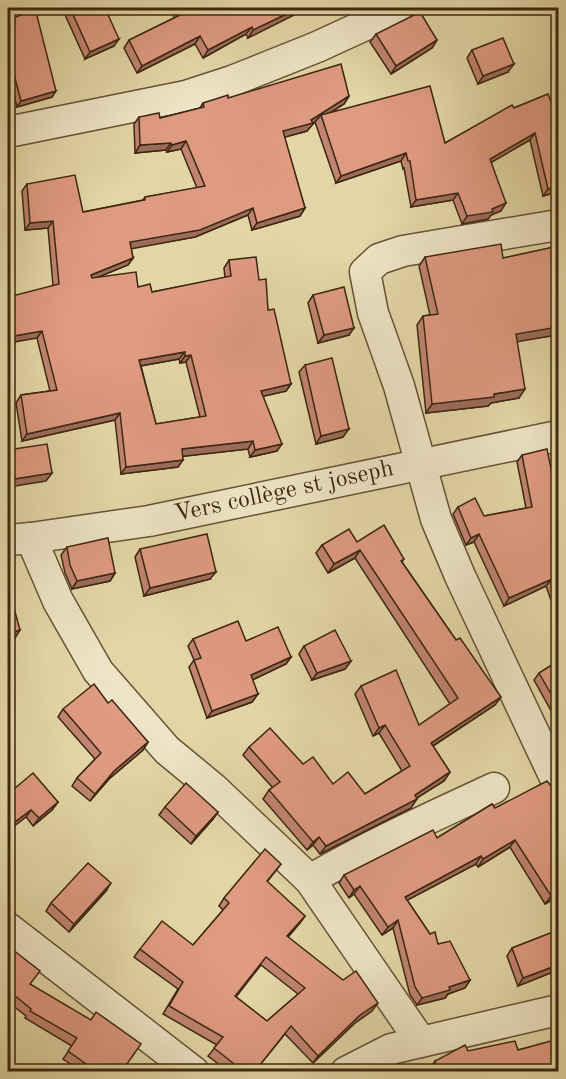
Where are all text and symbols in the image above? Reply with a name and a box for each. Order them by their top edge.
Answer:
street label: Vers collège st joseph [172,457,396,527]

